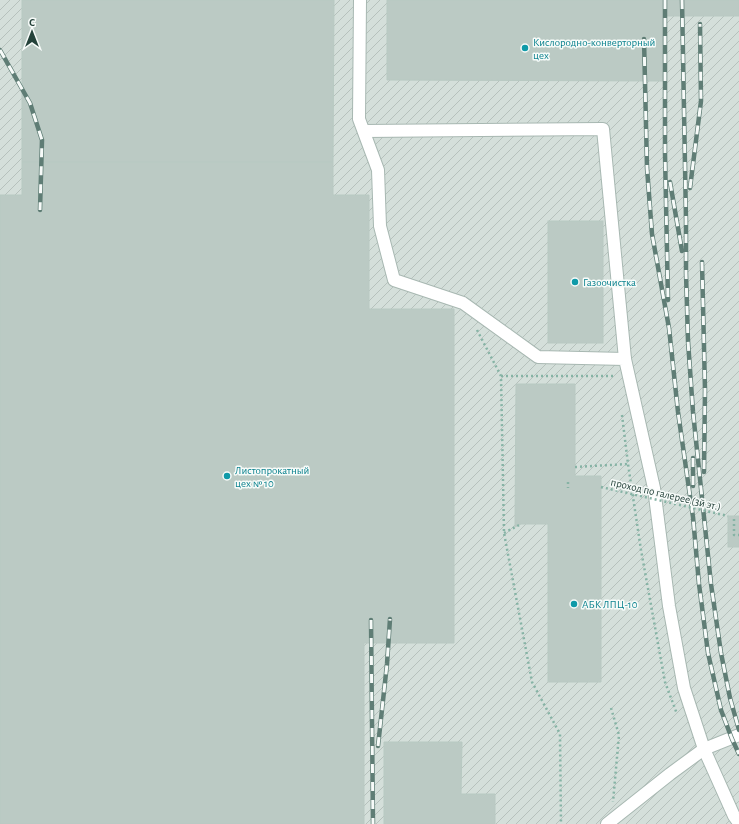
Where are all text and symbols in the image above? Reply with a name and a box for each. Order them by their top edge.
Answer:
north arrow [12,12,52,52]
text: С [29,17,35,28]
place label: Кислородно-конверторный цех [533,37,655,61]
marker: Кислородно-конверторный цех [520,43,530,53]
marker: Газоочистка [570,277,580,287]
place label: Газоочистка [583,277,636,288]
place label: Листопрокатный цех № 10 [235,465,309,489]
marker: Листопрокатный цех № 10 [222,471,232,481]
street label: проход по галерее (3й эт.) [610,476,722,513]
marker: АБК ЛПЦ-10 [569,599,579,609]
place label: АБК ЛПЦ-10 [582,599,638,610]

